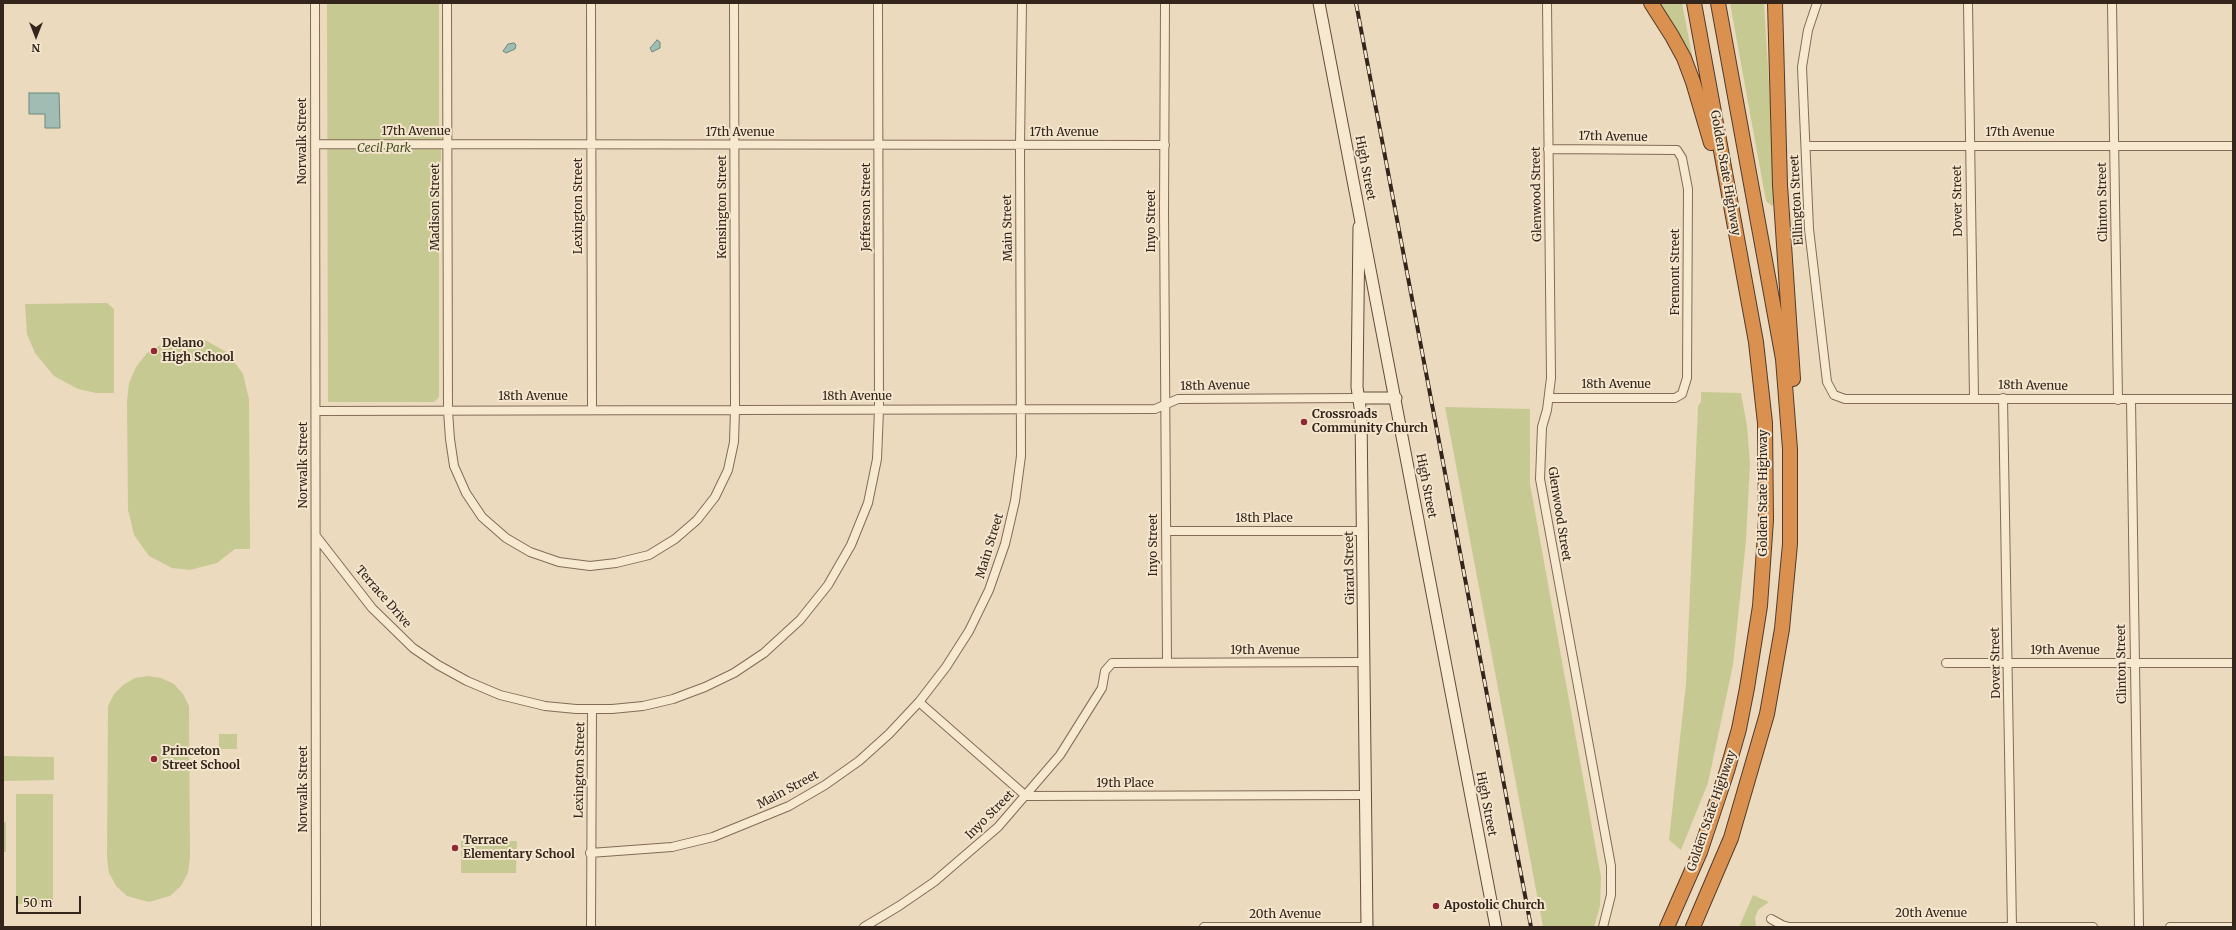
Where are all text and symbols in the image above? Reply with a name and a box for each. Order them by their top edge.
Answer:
north arrow [16,16,56,56]
text: N [32,41,40,55]
street label: Norwalk Street [296,98,310,184]
street label: Golden State Highway [1707,109,1743,237]
street label: 17th Avenue [382,125,450,139]
street label: 17th Avenue [706,126,774,140]
street label: 17th Avenue [1030,126,1098,140]
street label: 17th Avenue [1986,126,2054,140]
street label: 17th Avenue [1578,129,1648,145]
street label: High Street [1352,134,1378,202]
park label: Cecil Park [357,142,411,156]
street label: Glenwood Street [1529,146,1545,242]
street label: Ellington Street [1787,154,1807,246]
street label: Kensington Street [716,155,730,259]
street label: Lexington Street [572,158,586,254]
street label: Jefferson Street [860,162,874,252]
street label: Clinton Street [2095,162,2111,242]
street label: Madison Street [429,163,443,251]
street label: Dover Street [1950,165,1966,237]
street label: Inyo Street [1145,190,1159,252]
street label: Main Street [1000,194,1016,262]
street label: Fremont Street [1669,229,1683,315]
place label: Delano High School [162,337,234,365]
marker: Delano High School [149,346,159,356]
street label: 18th Avenue [1180,378,1250,394]
street label: 18th Avenue [1581,378,1651,392]
street label: 18th Avenue [1998,378,2068,394]
street label: 18th Avenue [498,390,568,404]
street label: 18th Avenue [822,390,892,404]
place label: Crossroads Community Church [1312,408,1428,436]
marker: Crossroads Community Church [1299,417,1309,427]
street label: Norwalk Street [297,422,311,508]
street label: Golden State Highway [1757,429,1771,557]
street label: High Street [1413,452,1439,520]
street label: Glenwood Street [1544,466,1574,562]
street label: Main Street [973,512,1007,580]
street label: 18th Place [1235,512,1293,526]
street label: Inyo Street [1147,514,1161,576]
street label: Girard Street [1342,531,1358,605]
street label: Terrace Drive [352,563,414,631]
street label: Clinton Street [2114,624,2130,704]
street label: Dover Street [1988,627,2004,699]
street label: 19th Avenue [1230,644,1300,658]
street label: 19th Avenue [2030,644,2100,658]
street label: Lexington Street [572,722,588,818]
place label: Princeton Street School [162,745,240,773]
street label: Norwalk Street [297,746,311,832]
street label: Golden State Highway [1685,749,1739,873]
marker: Princeton Street School [149,754,159,764]
street label: Main Street [755,768,821,812]
street label: High Street [1473,770,1499,838]
street label: 19th Place [1096,777,1154,791]
street label: Inyo Street [963,788,1017,842]
place label: Terrace Elementary School [463,834,575,862]
marker: Terrace Elementary School [450,843,460,853]
scale bar [18,888,83,914]
text: 50 m [23,895,52,910]
place label: Apostolic Church [1444,899,1545,913]
marker: Apostolic Church [1431,901,1441,911]
street label: 20th Avenue [1895,907,1967,921]
street label: 20th Avenue [1249,908,1321,922]

